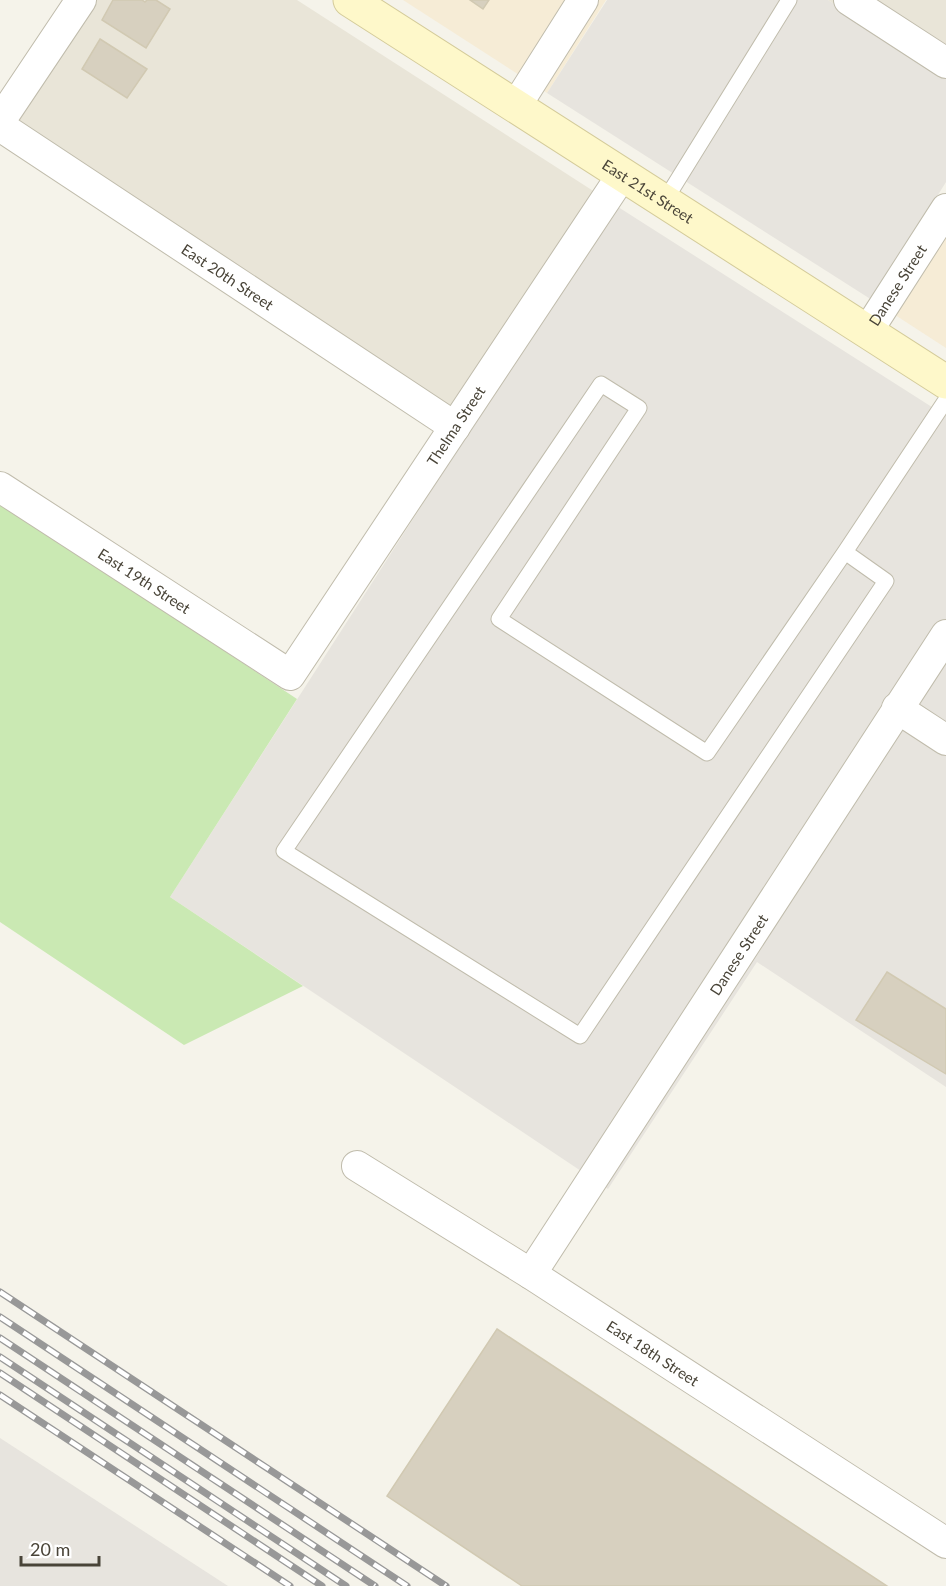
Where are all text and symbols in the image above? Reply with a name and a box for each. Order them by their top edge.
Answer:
street label: East 21st Street [599,155,697,227]
street label: East 20th Street [178,240,278,314]
street label: Danese Street [865,240,930,329]
street label: Thelma Street [423,382,489,469]
street label: East 19th Street [95,544,194,617]
street label: Danese Street [706,910,772,998]
street label: East 18th Street [603,1317,703,1390]
scale bar [21,1529,99,1567]
text: 20 m [30,1538,70,1560]

